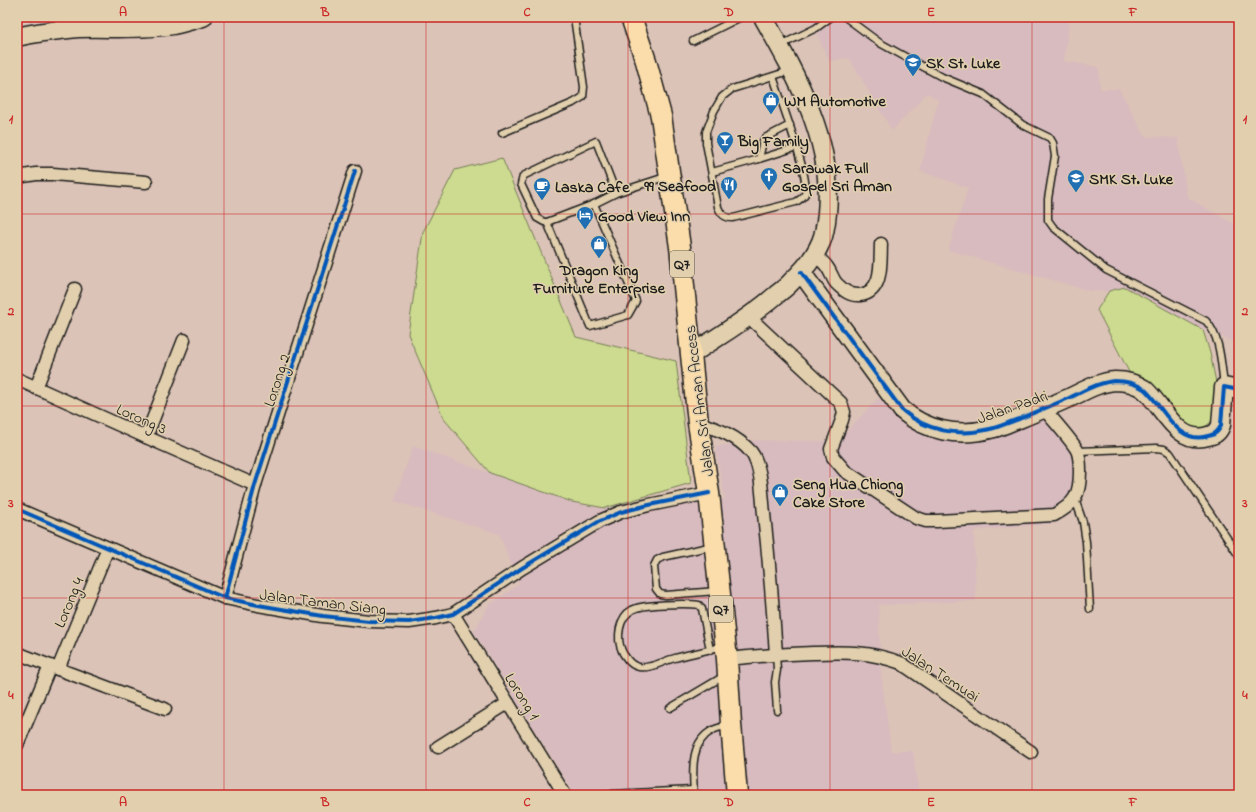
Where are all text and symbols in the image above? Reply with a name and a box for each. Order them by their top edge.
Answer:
text: A [119,3,127,22]
text: B [320,3,330,22]
text: C [523,3,531,22]
text: D [723,3,734,22]
text: E [927,3,935,22]
text: F [1128,3,1138,22]
school or university icon: SK St. Luke [903,52,923,77]
place label: SK St. Luke [926,52,1001,76]
shop icon: WM Automotive [761,90,781,115]
place label: WM Automotive [784,90,886,114]
text: 1 [9,110,14,129]
text: 1 [1243,110,1248,129]
bar icon: Big Family [715,130,735,155]
place label: Big Family [737,130,809,155]
place label: Sarawak Full Gospel Sri Aman [782,157,892,199]
church icon: Sarawak Full Gospel Sri Aman [759,166,779,191]
school or university icon: SMK St. Luke [1066,168,1086,193]
place label: SMK St. Luke [1089,168,1174,192]
place label: 99 Seafood [643,175,716,199]
restaurant icon: 99 Seafood [719,175,739,200]
cafe icon: Laska Cafe [532,176,552,201]
place label: Laska Cafe [555,176,630,200]
hotel icon: Good View Inn [575,205,595,230]
place label: Good View Inn [598,205,690,229]
shop icon: Dragon King Furniture Enterprise [589,234,609,259]
road number: Q7 [670,251,694,277]
place label: Dragon King Furniture Enterprise [532,259,666,301]
text: 2 [7,302,15,321]
text: 2 [1241,302,1249,321]
street label: Jalan Sri Aman Access [679,324,721,478]
street label: Lorong 2 [258,351,298,410]
street label: Jalan Padri [974,385,1051,431]
street label: Lorong 3 [112,398,170,442]
place label: Seng Hua Chiong Cake Store [793,473,903,515]
shop icon: Seng Hua Chiong Cake Store [770,482,790,507]
text: 3 [7,494,14,513]
text: 3 [1241,494,1248,513]
street label: Lorong 4 [48,573,91,632]
street label: Jalan Taman Siang [258,583,387,623]
road number: Q7 [709,596,733,622]
street label: Jalan Temuai [896,640,984,709]
street label: Lorong 1 [497,669,545,725]
text: 4 [7,686,14,705]
text: 4 [1241,686,1248,705]
text: A [119,793,127,812]
text: B [320,793,330,812]
text: C [523,793,531,812]
text: D [723,793,734,812]
text: E [927,793,935,812]
text: F [1128,793,1138,812]

